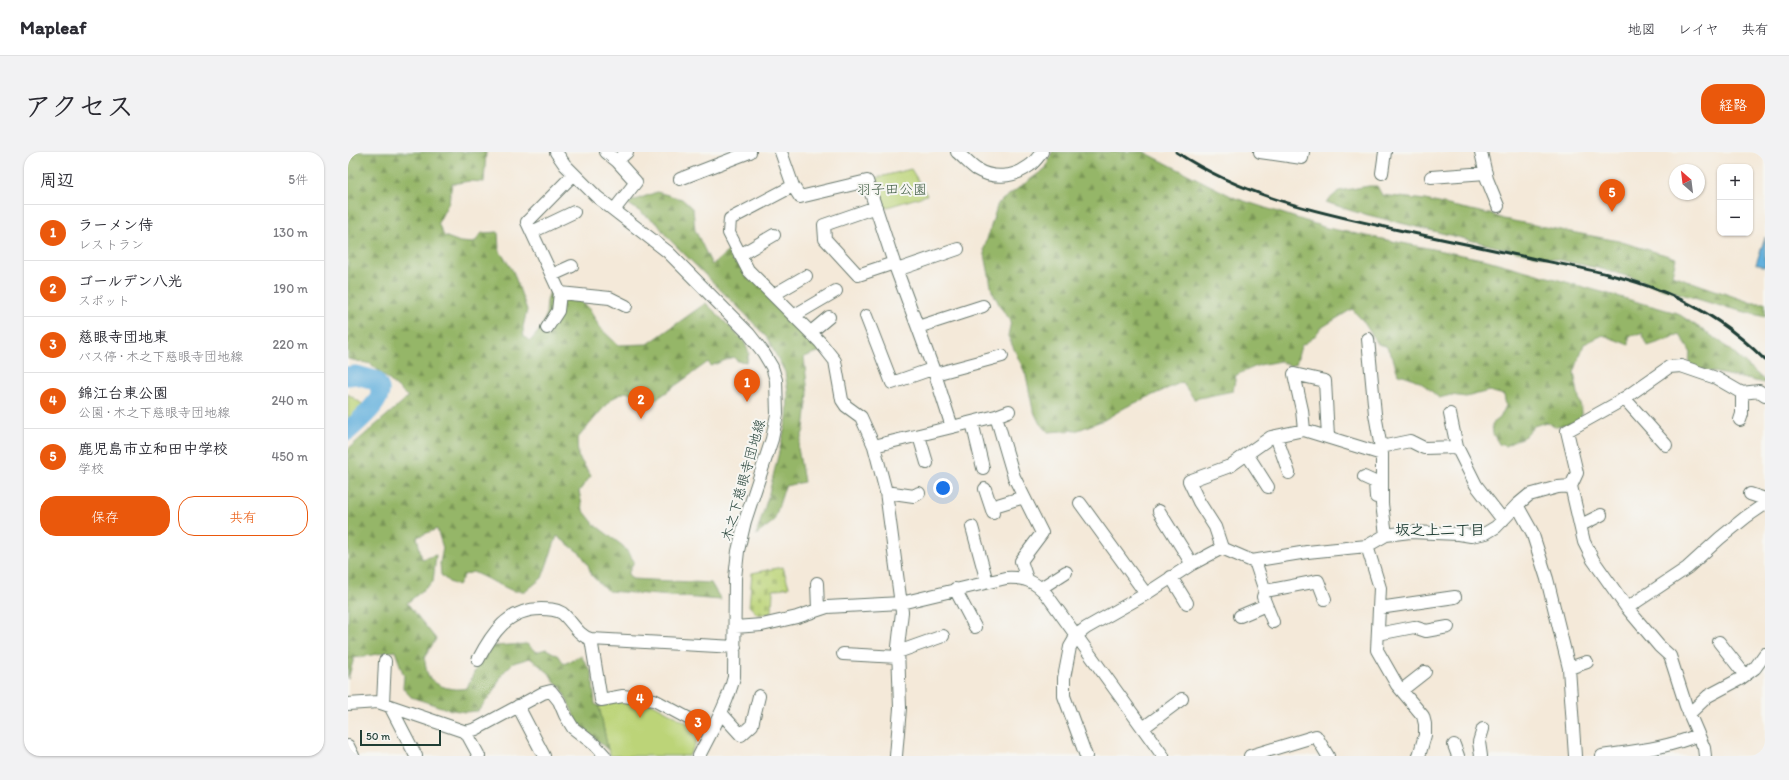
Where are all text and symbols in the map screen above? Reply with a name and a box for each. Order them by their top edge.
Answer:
text: Mapleaf [20,16,86,39]
text: 地図 [1628,21,1656,38]
text: レイヤ [1678,21,1719,38]
text: 共有 [1741,21,1769,38]
button: 経路 [1701,84,1765,124]
text: アクセス [24,89,134,123]
north arrow [1669,164,1705,200]
map controls [1717,164,1753,236]
button: + [1717,164,1753,200]
text: 周辺 [40,170,74,190]
text: 5件 [288,172,308,187]
pin: 5 [1599,179,1625,212]
park label: 羽子田公園 [857,181,927,198]
button: − [1717,200,1753,236]
text: ラーメン侍 [78,216,153,234]
text: 1 [50,225,56,240]
text: 130 m [273,225,308,240]
text: レストラン [78,237,144,252]
text: ゴールデン八光 [78,272,182,290]
text: 2 [50,281,56,296]
text: 190 m [273,281,308,296]
text: スポット [78,293,130,308]
text: 慈眼寺団地東 [78,328,168,346]
text: 3 [49,337,57,352]
text: 220 m [272,337,308,352]
text: バス停 · 木之下慈眼寺団地線 [78,349,243,364]
pin: 1 [734,369,760,402]
text: 錦江台東公園 [78,384,168,402]
pin: 2 [628,386,654,419]
text: 4 [49,393,57,408]
text: 240 m [271,393,308,408]
text: 公園 · 木之下慈眼寺団地線 [78,405,230,420]
street label: 木之下慈眼寺団地線 [718,417,769,543]
text: 鹿児島市立和田中学校 [78,440,228,458]
text: 5 [50,449,56,464]
text: 450 m [271,449,308,464]
text: 学校 [78,461,104,476]
your location [933,478,953,498]
button: 保存 [40,496,170,536]
button: 共有 [178,496,308,536]
district label: 坂之上二丁目 [1395,521,1485,539]
pin: 4 [627,685,653,718]
pin: 3 [685,709,711,742]
scale bar [360,728,441,747]
text: 50 m [366,730,390,743]

